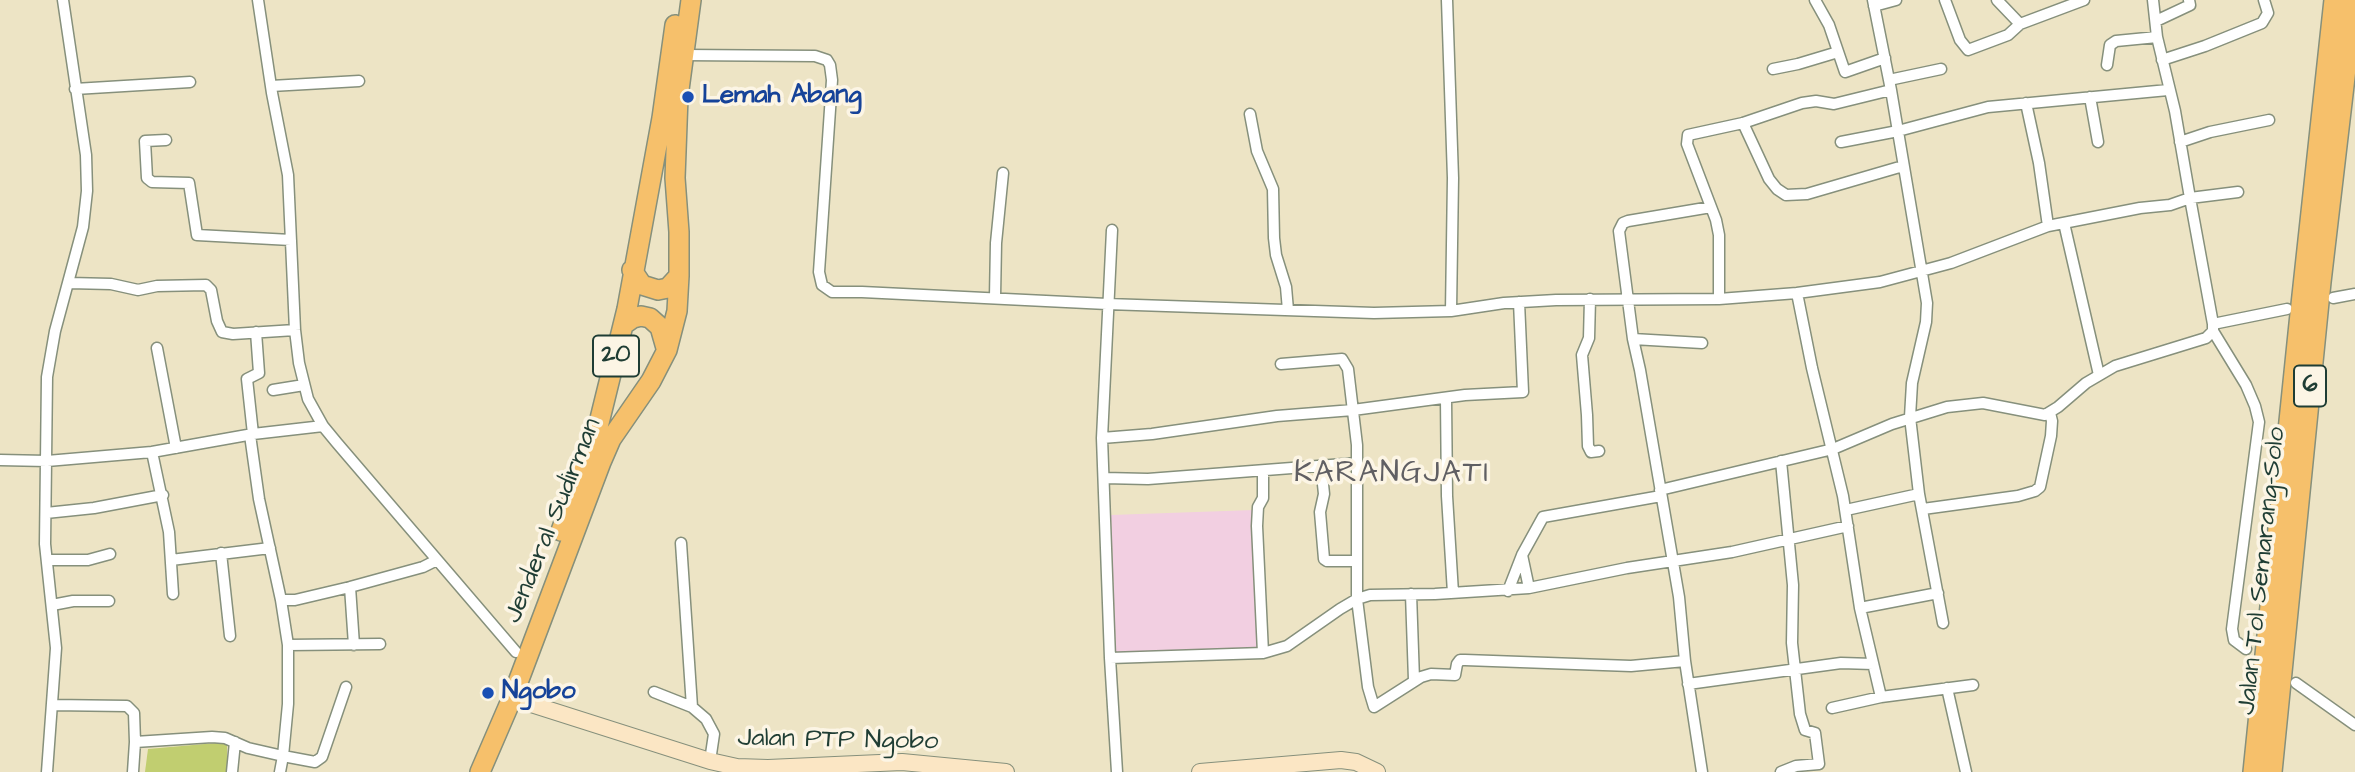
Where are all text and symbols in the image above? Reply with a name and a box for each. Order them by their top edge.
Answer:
place label: Lemah Abang [702,81,862,113]
marker: Lemah Abang [680,89,696,105]
road number: 20 [593,335,639,376]
road number: 6 [2294,366,2326,407]
street label: Jenderal Sudirman [499,414,609,628]
street label: Jalan Tol Semarang–Solo [2232,425,2294,717]
district label: KARANGJATI [1295,457,1489,493]
place label: Ngobo [502,677,576,709]
marker: Ngobo [480,685,496,701]
street label: Jalan PTP Ngobo [737,724,939,758]

